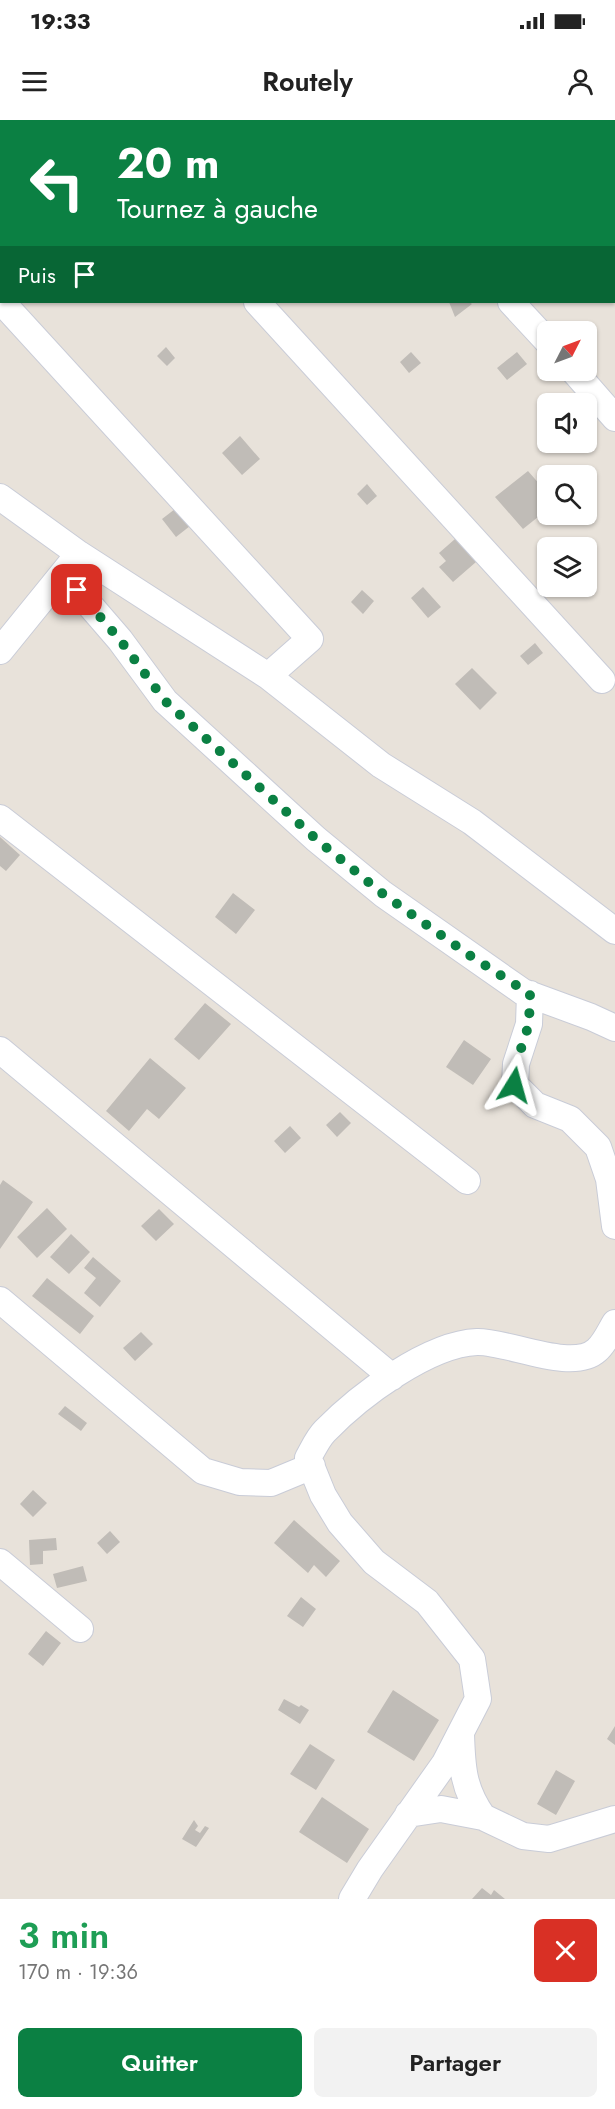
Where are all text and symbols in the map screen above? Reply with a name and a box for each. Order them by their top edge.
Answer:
text: 19:33 [30,5,90,37]
text: Routely [262,62,353,101]
icon: menu [18,65,51,98]
icon: person [564,65,597,98]
text: 20 m [117,133,219,194]
icon: left [18,144,96,222]
text: Tournez à gauche [117,189,318,228]
icon: arrive [68,258,101,291]
text: Puis [18,259,56,291]
north arrow [537,321,597,381]
map controls [537,321,597,597]
button: sound [537,393,597,453]
button: search [537,465,597,525]
button: layers [537,537,597,597]
pin [51,564,102,615]
icon: arrive [60,573,93,606]
position arrow [482,1053,546,1117]
text: 3 min [18,1909,109,1961]
button: close [534,1919,597,1982]
text: 170 m · 19:36 [18,1958,138,1987]
button: Quitter [18,2028,302,2097]
button: Partager [314,2028,597,2097]

